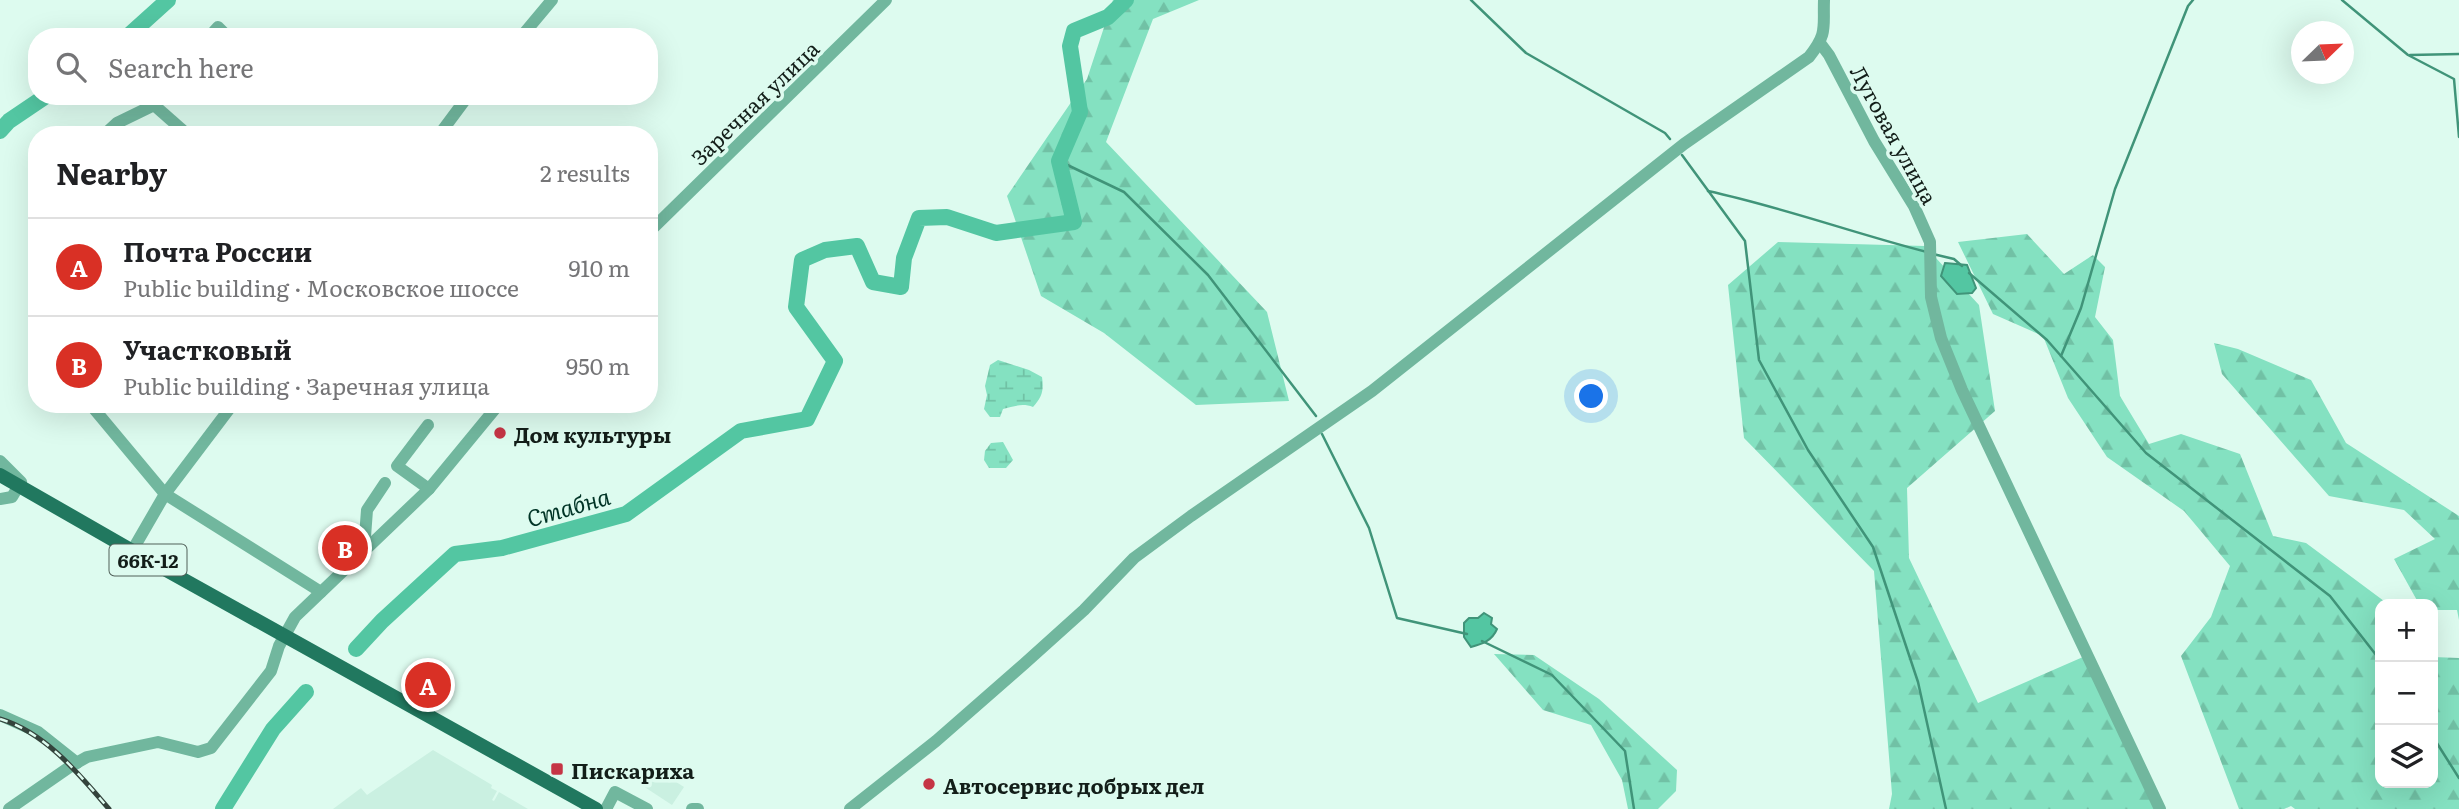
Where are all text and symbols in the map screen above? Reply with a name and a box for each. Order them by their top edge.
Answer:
north arrow [2291,21,2354,84]
search box [28,28,658,105]
street label: Заречная улица [683,32,825,171]
text: Search here [108,47,254,86]
icon: search [52,48,90,86]
street label: Луговая улица [1844,59,1946,210]
text: Nearby [56,150,167,194]
text: 2 results [540,155,630,189]
text: Почта России [123,231,312,270]
text: A [70,250,88,284]
text: 910 m [568,250,630,284]
text: Public building · Московское шоссе [123,270,519,304]
text: Участковый [123,329,292,368]
text: B [71,348,87,382]
text: 950 m [566,348,630,382]
text: Public building · Заречная улица [123,368,490,402]
your location [1574,379,1608,413]
place label: Дом культуры [514,418,671,449]
marker: Дом культуры [492,425,508,441]
water label: Стабна [522,478,614,534]
pin: B [322,522,368,574]
road number: 66К-12 [110,544,186,576]
map controls [2375,599,2438,788]
button: + [2375,599,2438,662]
pin: A [405,659,451,711]
button: − [2375,662,2438,725]
button: layers [2375,725,2438,788]
place label: Пискариха [571,754,695,785]
marker: Пискариха [549,761,565,777]
place label: Автосервис добрых дел [943,769,1205,800]
marker: Автосервис добрых дел [921,776,937,792]

